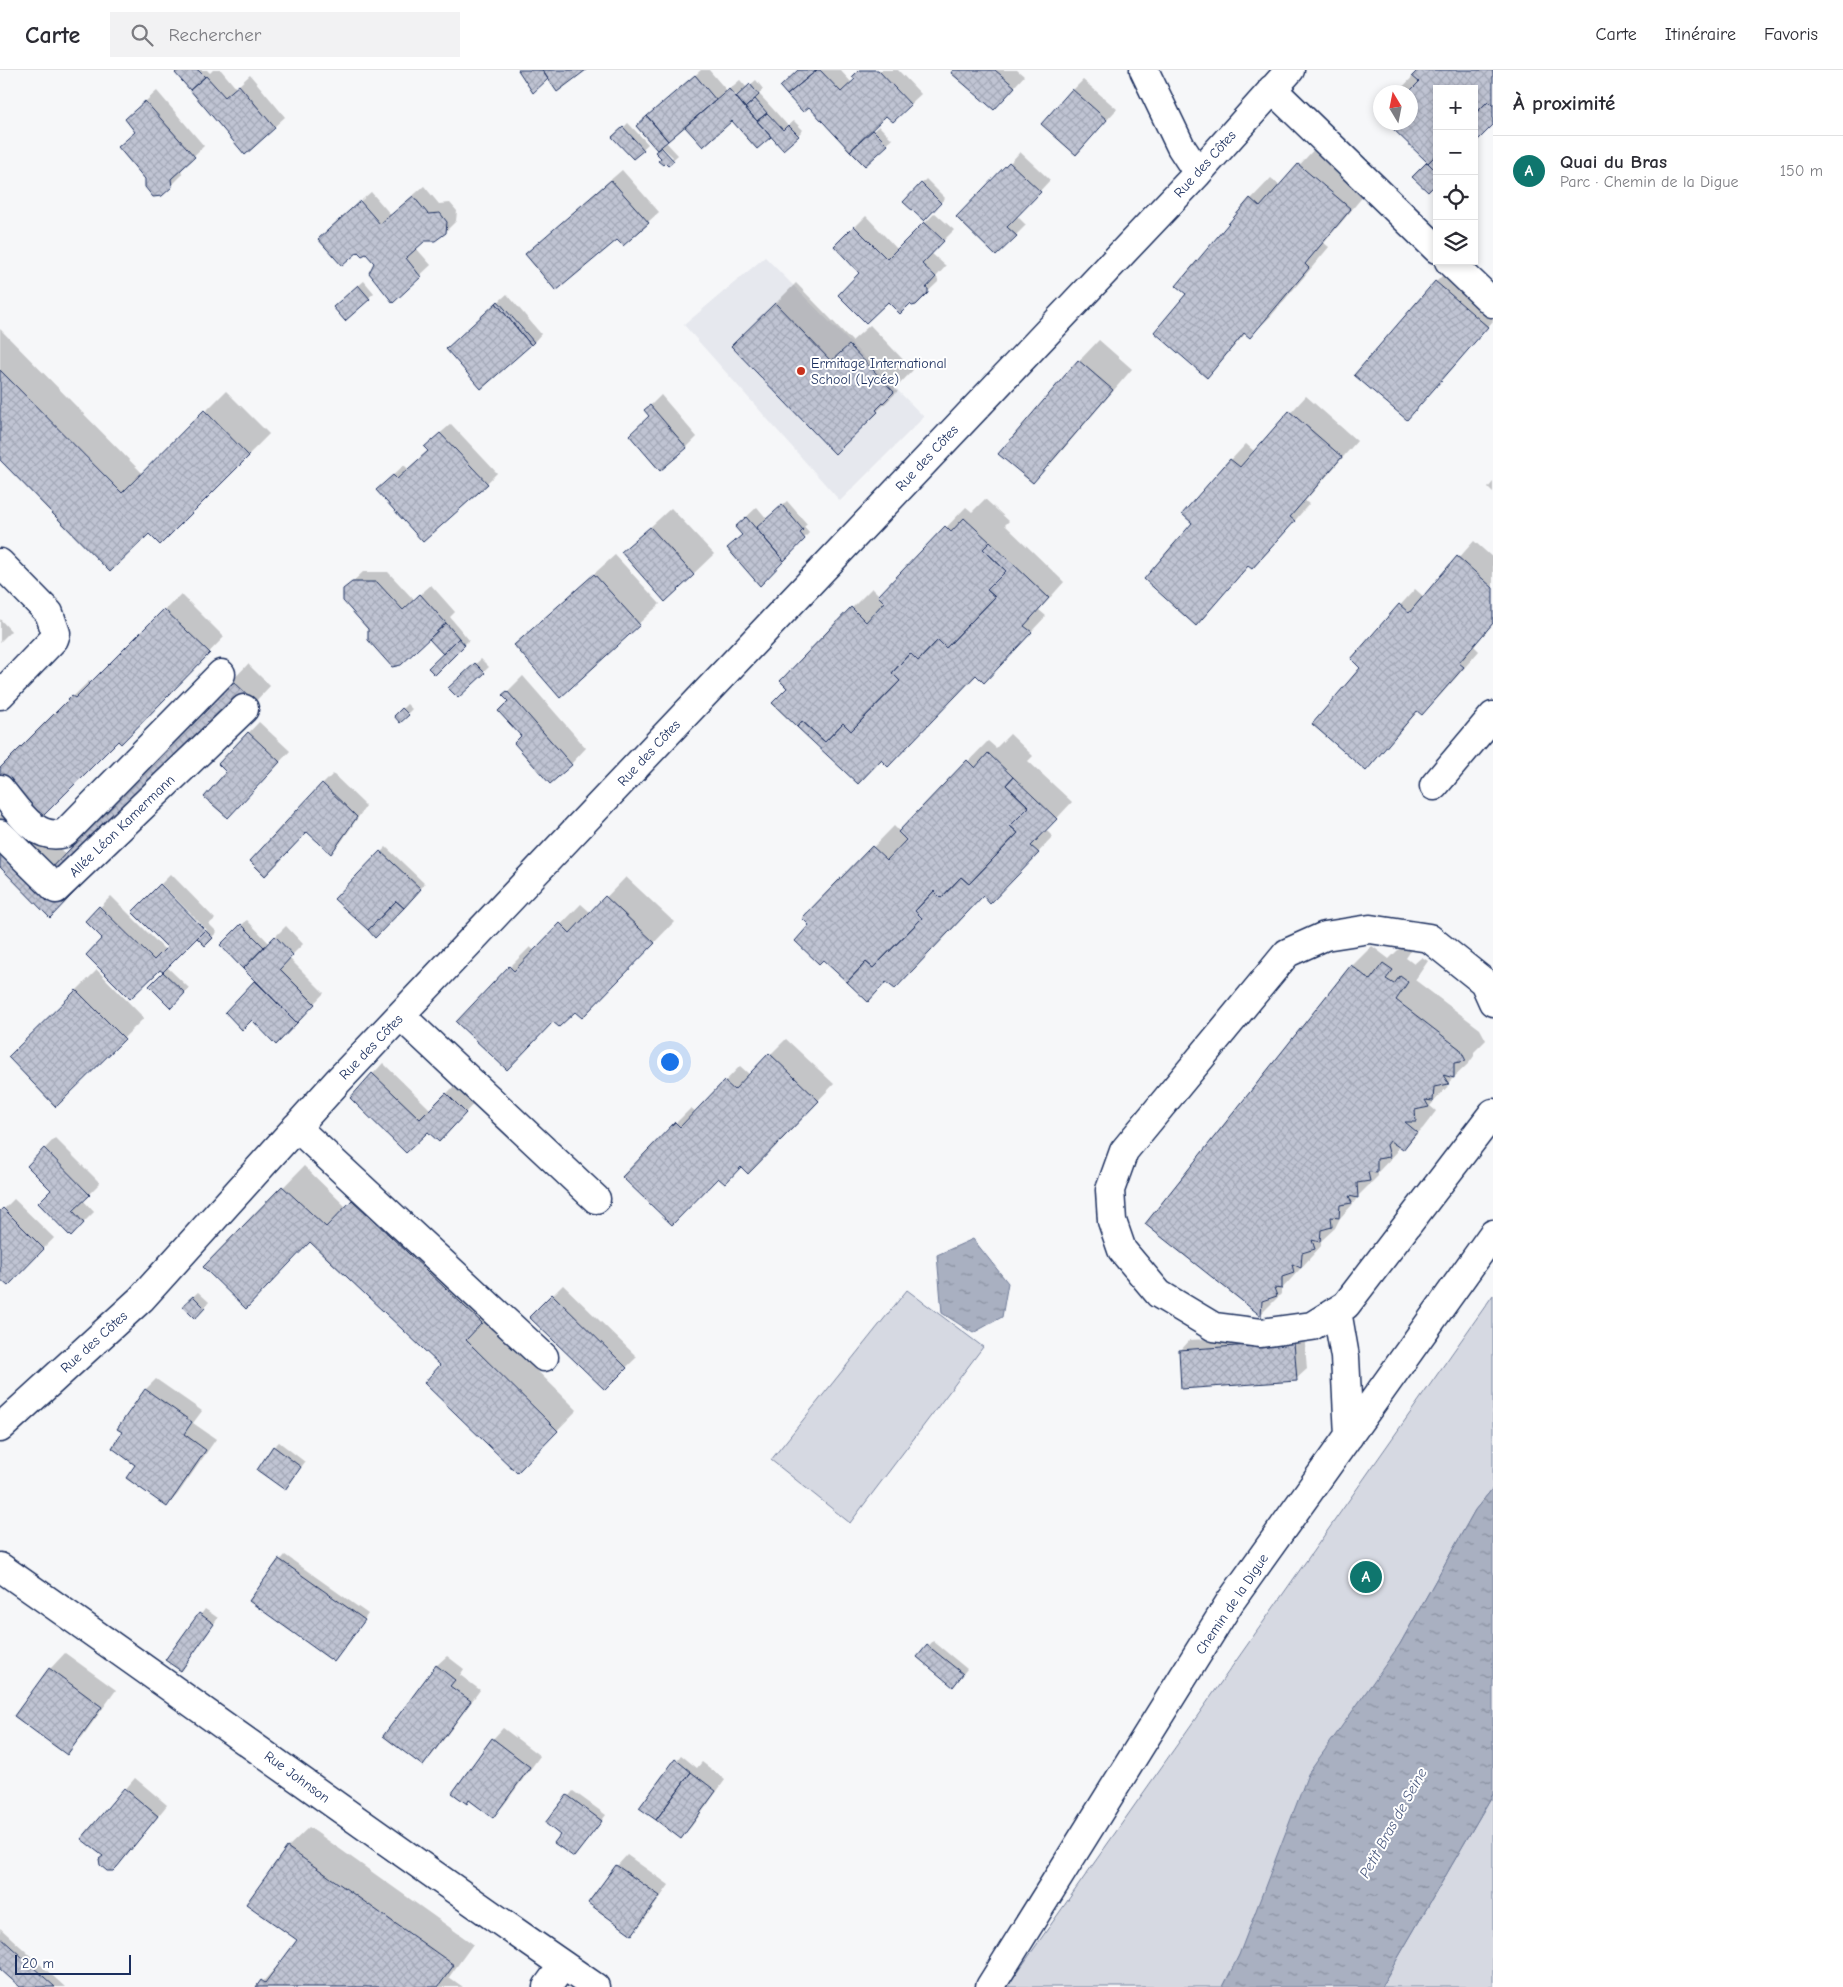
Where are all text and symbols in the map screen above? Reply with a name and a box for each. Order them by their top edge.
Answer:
search box [110,12,460,57]
text: Carte [25,21,80,49]
icon: search [128,21,156,49]
text: Rechercher [168,24,261,46]
text: Carte [1596,24,1637,45]
text: Itinéraire [1665,24,1736,45]
text: Favoris [1764,24,1818,45]
north arrow [1373,85,1418,130]
map controls [1433,85,1478,265]
button: + [1433,85,1478,130]
text: À proximité [1513,91,1615,115]
street label: Rue des Côtes [1170,127,1240,201]
button: − [1433,130,1478,175]
text: Quai du Bras [1560,151,1667,173]
text: A [1525,162,1533,180]
text: 150 m [1780,162,1823,180]
text: Parc · Chemin de la Digue [1560,173,1738,191]
button: locate [1433,175,1478,220]
button: layers [1433,220,1478,265]
place label: Ermitage International School (Lycée) [811,355,947,388]
marker: Ermitage International School (Lycée) [795,365,807,377]
street label: Rue des Côtes [892,421,962,495]
street label: Rue des Côtes [614,716,684,790]
street label: Allée Léon Kamermann [66,771,178,881]
street label: Rue des Côtes [336,1011,407,1083]
your location [657,1049,683,1075]
street label: Rue des Côtes [57,1307,131,1377]
street label: Chemin de la Digue [1192,1550,1272,1658]
pin: A [1350,1558,1382,1596]
street label: Rue Johnson [261,1747,333,1807]
water label: Petit Bras de Seine [1355,1764,1431,1881]
scale bar [15,1952,131,1975]
text: 20 m [22,1955,54,1972]

